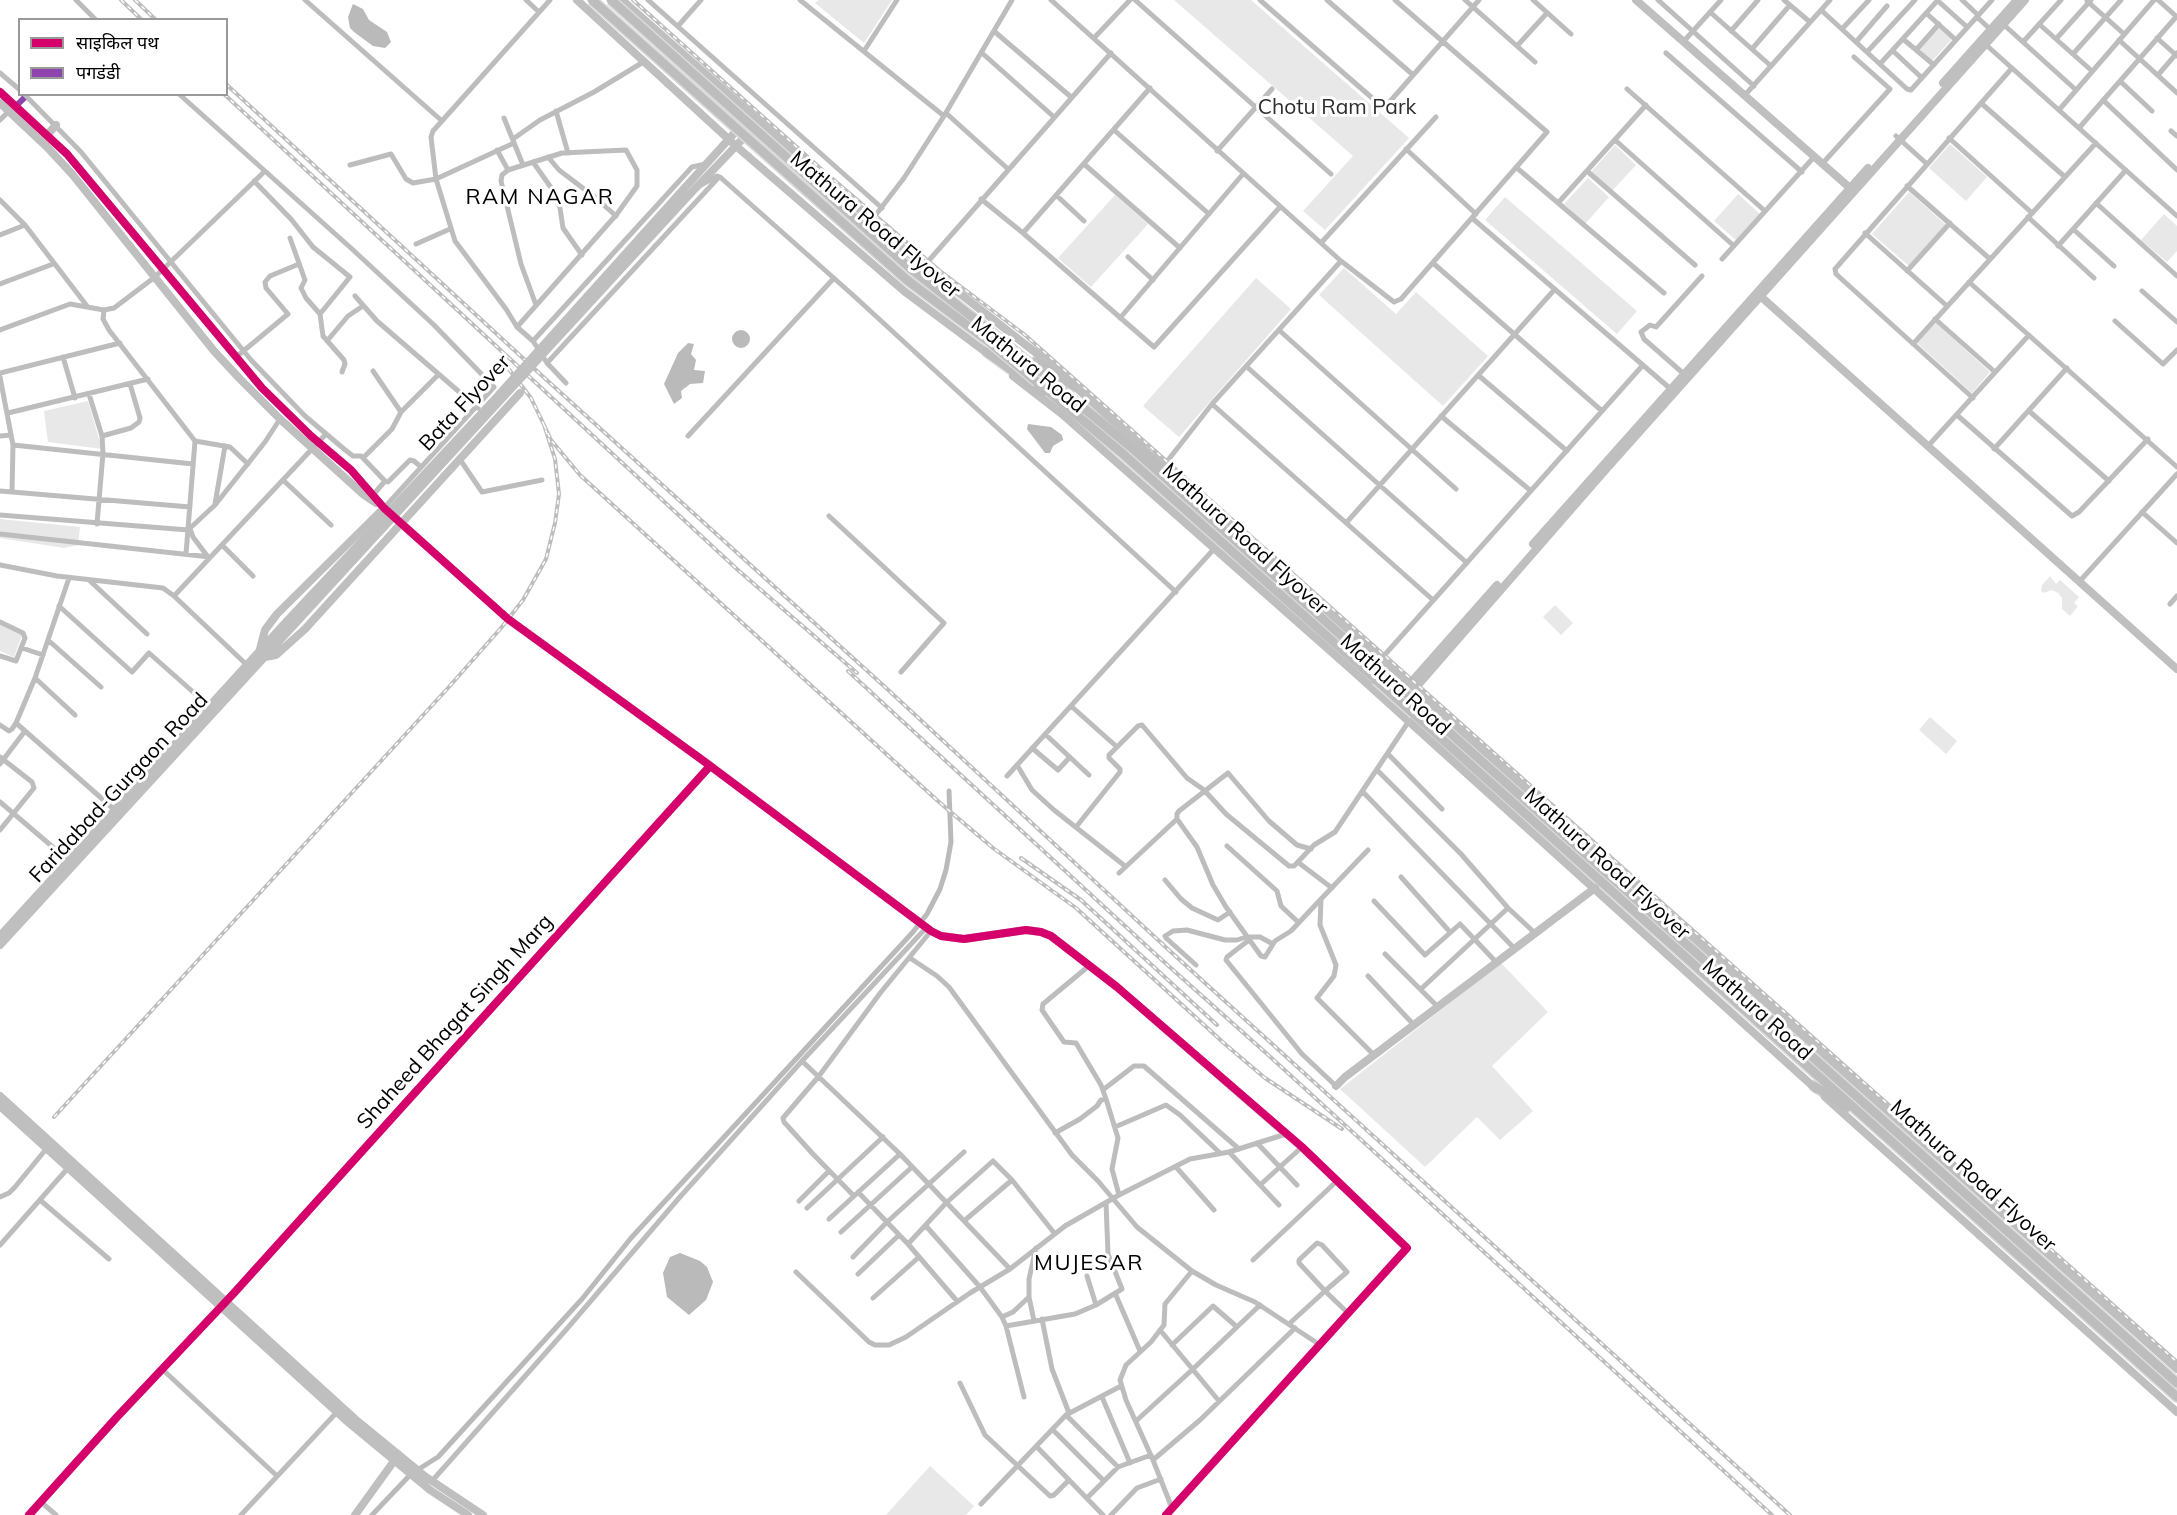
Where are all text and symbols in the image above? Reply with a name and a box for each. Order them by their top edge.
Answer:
legend [18,18,228,96]
text: साइकिल पथ [76,31,159,54]
text: पगडंडी [76,61,120,84]
park label: Chotu Ram Park [1258,95,1416,121]
street label: Mathura Road Flyover [785,146,965,304]
district label: RAM NAGAR [465,184,615,210]
street label: Mathura Road [966,311,1090,419]
street label: Bata Flyover [414,350,516,456]
street label: Mathura Road Flyover [1157,458,1333,620]
street label: Mathura Road [1335,629,1455,741]
street label: Faridabad-Gurgaon Road [25,688,213,888]
street label: Mathura Road Flyover [1519,783,1695,945]
street label: Shaheed Bhagat Singh Marg [352,909,558,1135]
street label: Mathura Road [1697,954,1817,1066]
street label: Mathura Road Flyover [1885,1095,2061,1257]
district label: MUJESAR [1034,1250,1144,1276]

